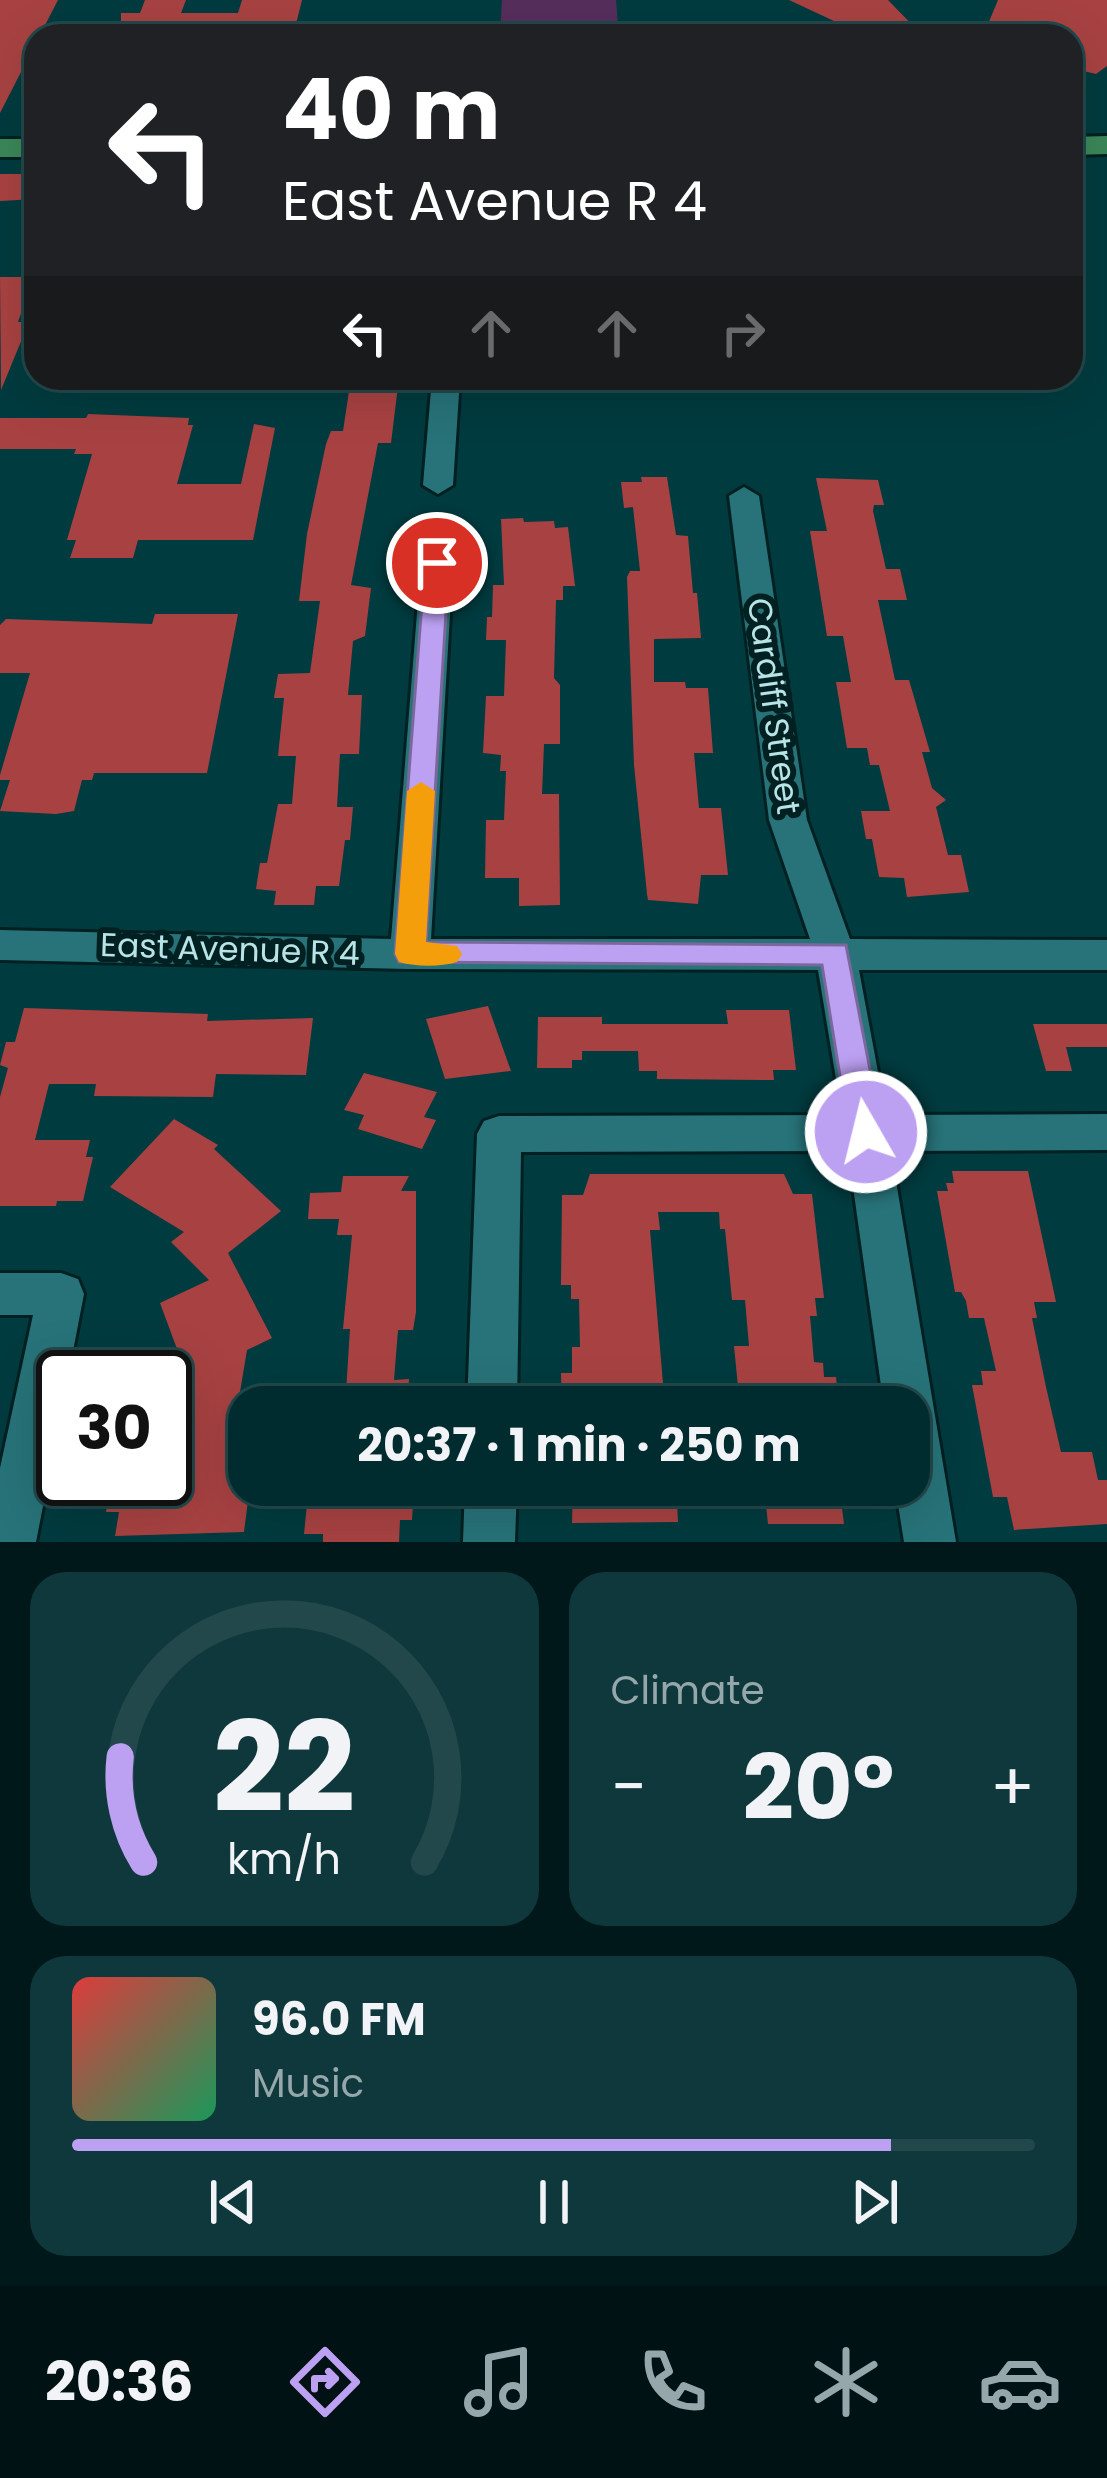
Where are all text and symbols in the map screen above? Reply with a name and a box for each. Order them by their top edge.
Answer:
text: 40 m [282,51,500,168]
icon: left [84,72,240,228]
text: East Avenue R 4 [282,163,707,239]
icon: left [332,300,398,366]
icon: ahead [458,300,524,366]
icon: ahead [584,300,650,366]
icon: right [710,300,776,366]
pin [386,512,488,614]
icon: arrive [404,530,470,596]
street label: Cardiff Street [736,595,812,817]
street label: East Avenue R 4 [99,921,361,977]
position arrow [803,1069,929,1195]
speed limit sign: 30 [36,1350,192,1506]
text: 20:37 · 1 min · 250 m [357,1414,801,1477]
text: Climate [611,1663,765,1718]
text: 22 [213,1680,356,1855]
text: 20° [743,1724,894,1851]
text: − [611,1741,647,1833]
text: + [990,1741,1035,1833]
text: km/h [227,1829,341,1889]
text: 96.0 FM [252,1988,426,2051]
text: Music [252,2056,364,2111]
icon: previous [200,2169,266,2235]
icon: pause [521,2169,587,2235]
icon: next [842,2169,908,2235]
icon: directions [283,2340,367,2424]
icon: music [457,2340,541,2424]
icon: phone [631,2340,715,2424]
icon: climate [804,2340,888,2424]
icon: car [978,2340,1062,2424]
text: 20:36 [45,2344,193,2420]

